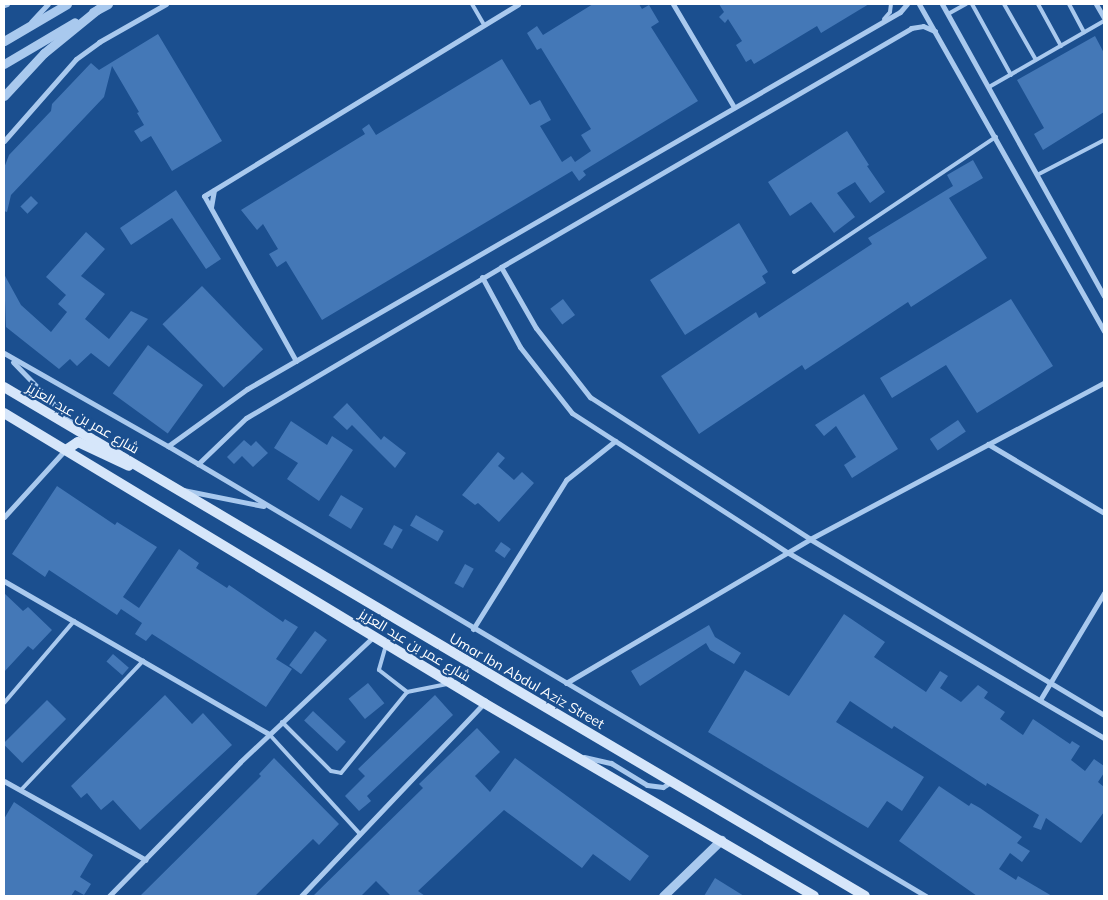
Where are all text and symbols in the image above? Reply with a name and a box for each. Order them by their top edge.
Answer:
street label: شارع عمر بن عبد العزيز [24,379,142,457]
street label: شارع عمر بن عبد العزيز [356,605,474,685]
street label: Umar Ibn Abdul Aziz Street [447,630,607,732]

